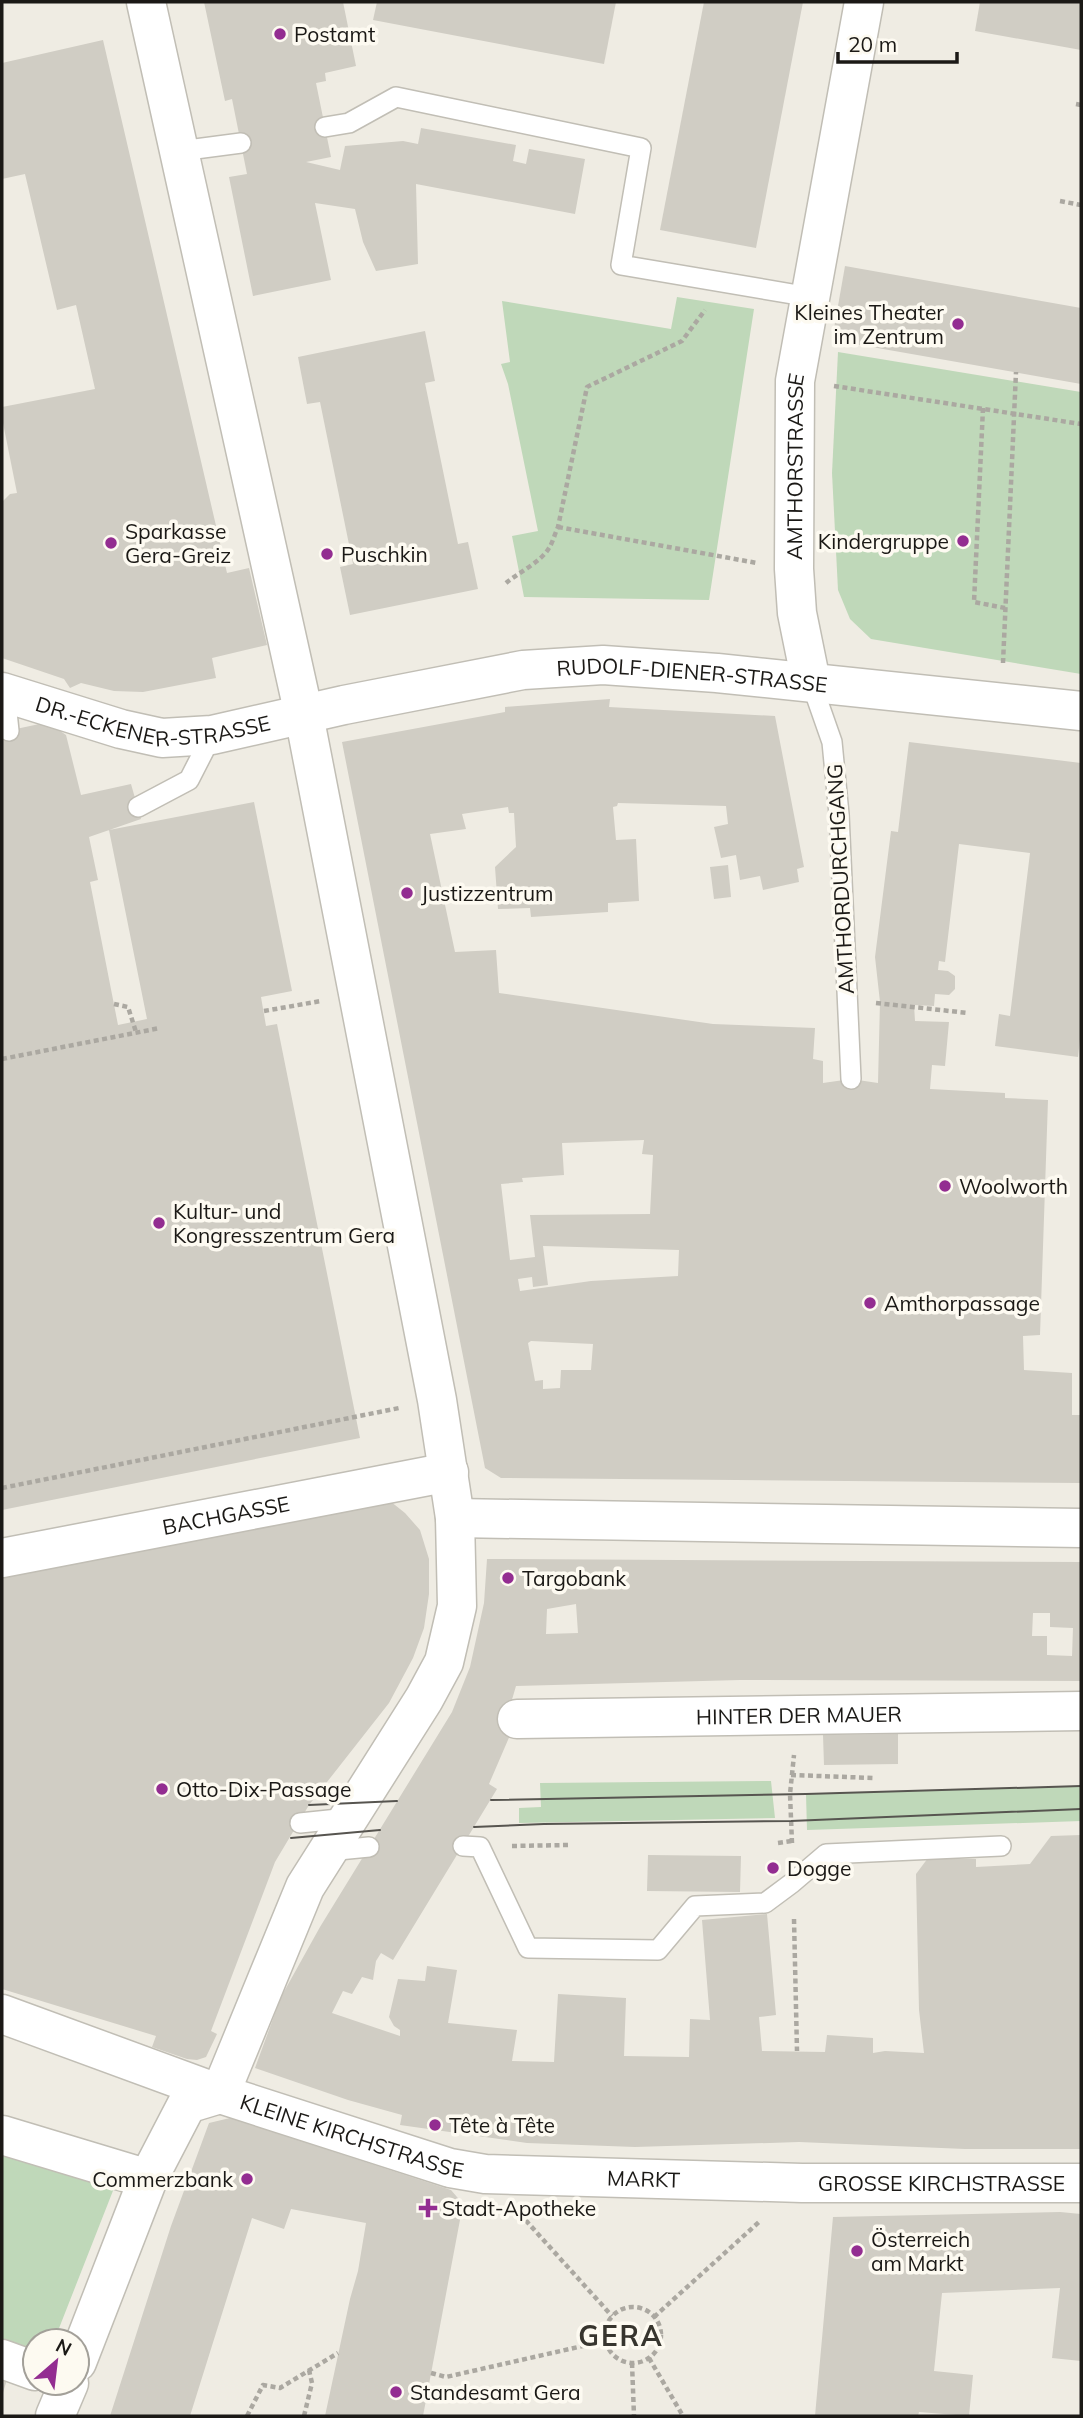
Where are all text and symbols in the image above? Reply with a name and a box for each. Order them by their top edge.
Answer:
place label: Postamt [294,21,375,47]
scale bar [838,21,957,65]
marker: Postamt [272,26,288,42]
text: 20 m [848,31,897,57]
place label: Kleines Theater im Zentrum [794,299,944,349]
marker: Kleines Theater im Zentrum [950,316,966,332]
street label: AMTHORSTRASSE [781,371,809,560]
place label: Sparkasse Gera-Greiz [125,518,231,568]
place label: Kindergruppe [818,528,949,554]
marker: Kindergruppe [955,533,971,549]
marker: Sparkasse Gera-Greiz [103,535,119,551]
place label: Puschkin [341,541,428,567]
marker: Puschkin [319,546,335,562]
street label: RUDOLF-DIENER-STRASSE [556,652,829,697]
street label: DR.-ECKENER-STRASSE [32,690,273,751]
street label: AMTHORDURCHGANG [821,763,859,995]
place label: Justizzentrum [421,880,554,906]
marker: Justizzentrum [399,885,415,901]
place label: Woolworth [959,1173,1068,1199]
marker: Woolworth [937,1178,953,1194]
place label: Kultur- und Kongresszentrum Gera [173,1198,395,1248]
marker: Kultur- und Kongresszentrum Gera [151,1215,167,1231]
place label: Amthorpassage [884,1290,1040,1316]
marker: Amthorpassage [862,1295,878,1311]
street label: BACHGASSE [160,1490,292,1540]
place label: Targobank [522,1565,626,1591]
marker: Targobank [500,1570,516,1586]
street label: HINTER DER MAUER [696,1701,902,1729]
place label: Otto-Dix-Passage [176,1776,351,1802]
marker: Otto-Dix-Passage [154,1781,170,1797]
place label: Dogge [787,1855,851,1881]
marker: Dogge [765,1860,781,1876]
street label: KLEINE KIRCHSTRASSE [237,2088,466,2183]
place label: Tête à Tête [449,2112,555,2138]
marker: Tête à Tête [427,2117,443,2133]
street label: MARKT [607,2164,681,2193]
place label: Commerzbank [92,2166,233,2192]
street label: GROSSE KIRCHSTRASSE [818,2170,1065,2196]
marker: Commerzbank [239,2171,255,2187]
place label: Stadt-Apotheke [442,2195,596,2221]
marker: Stadt-Apotheke [420,2200,436,2216]
place label: Österreich am Markt [871,2226,970,2276]
marker: Österreich am Markt [849,2243,865,2259]
district label: GERA [578,2318,664,2353]
north arrow [21,2327,91,2397]
text: N [52,2333,76,2361]
place label: Standesamt Gera [410,2379,581,2405]
marker: Standesamt Gera [388,2384,404,2400]

